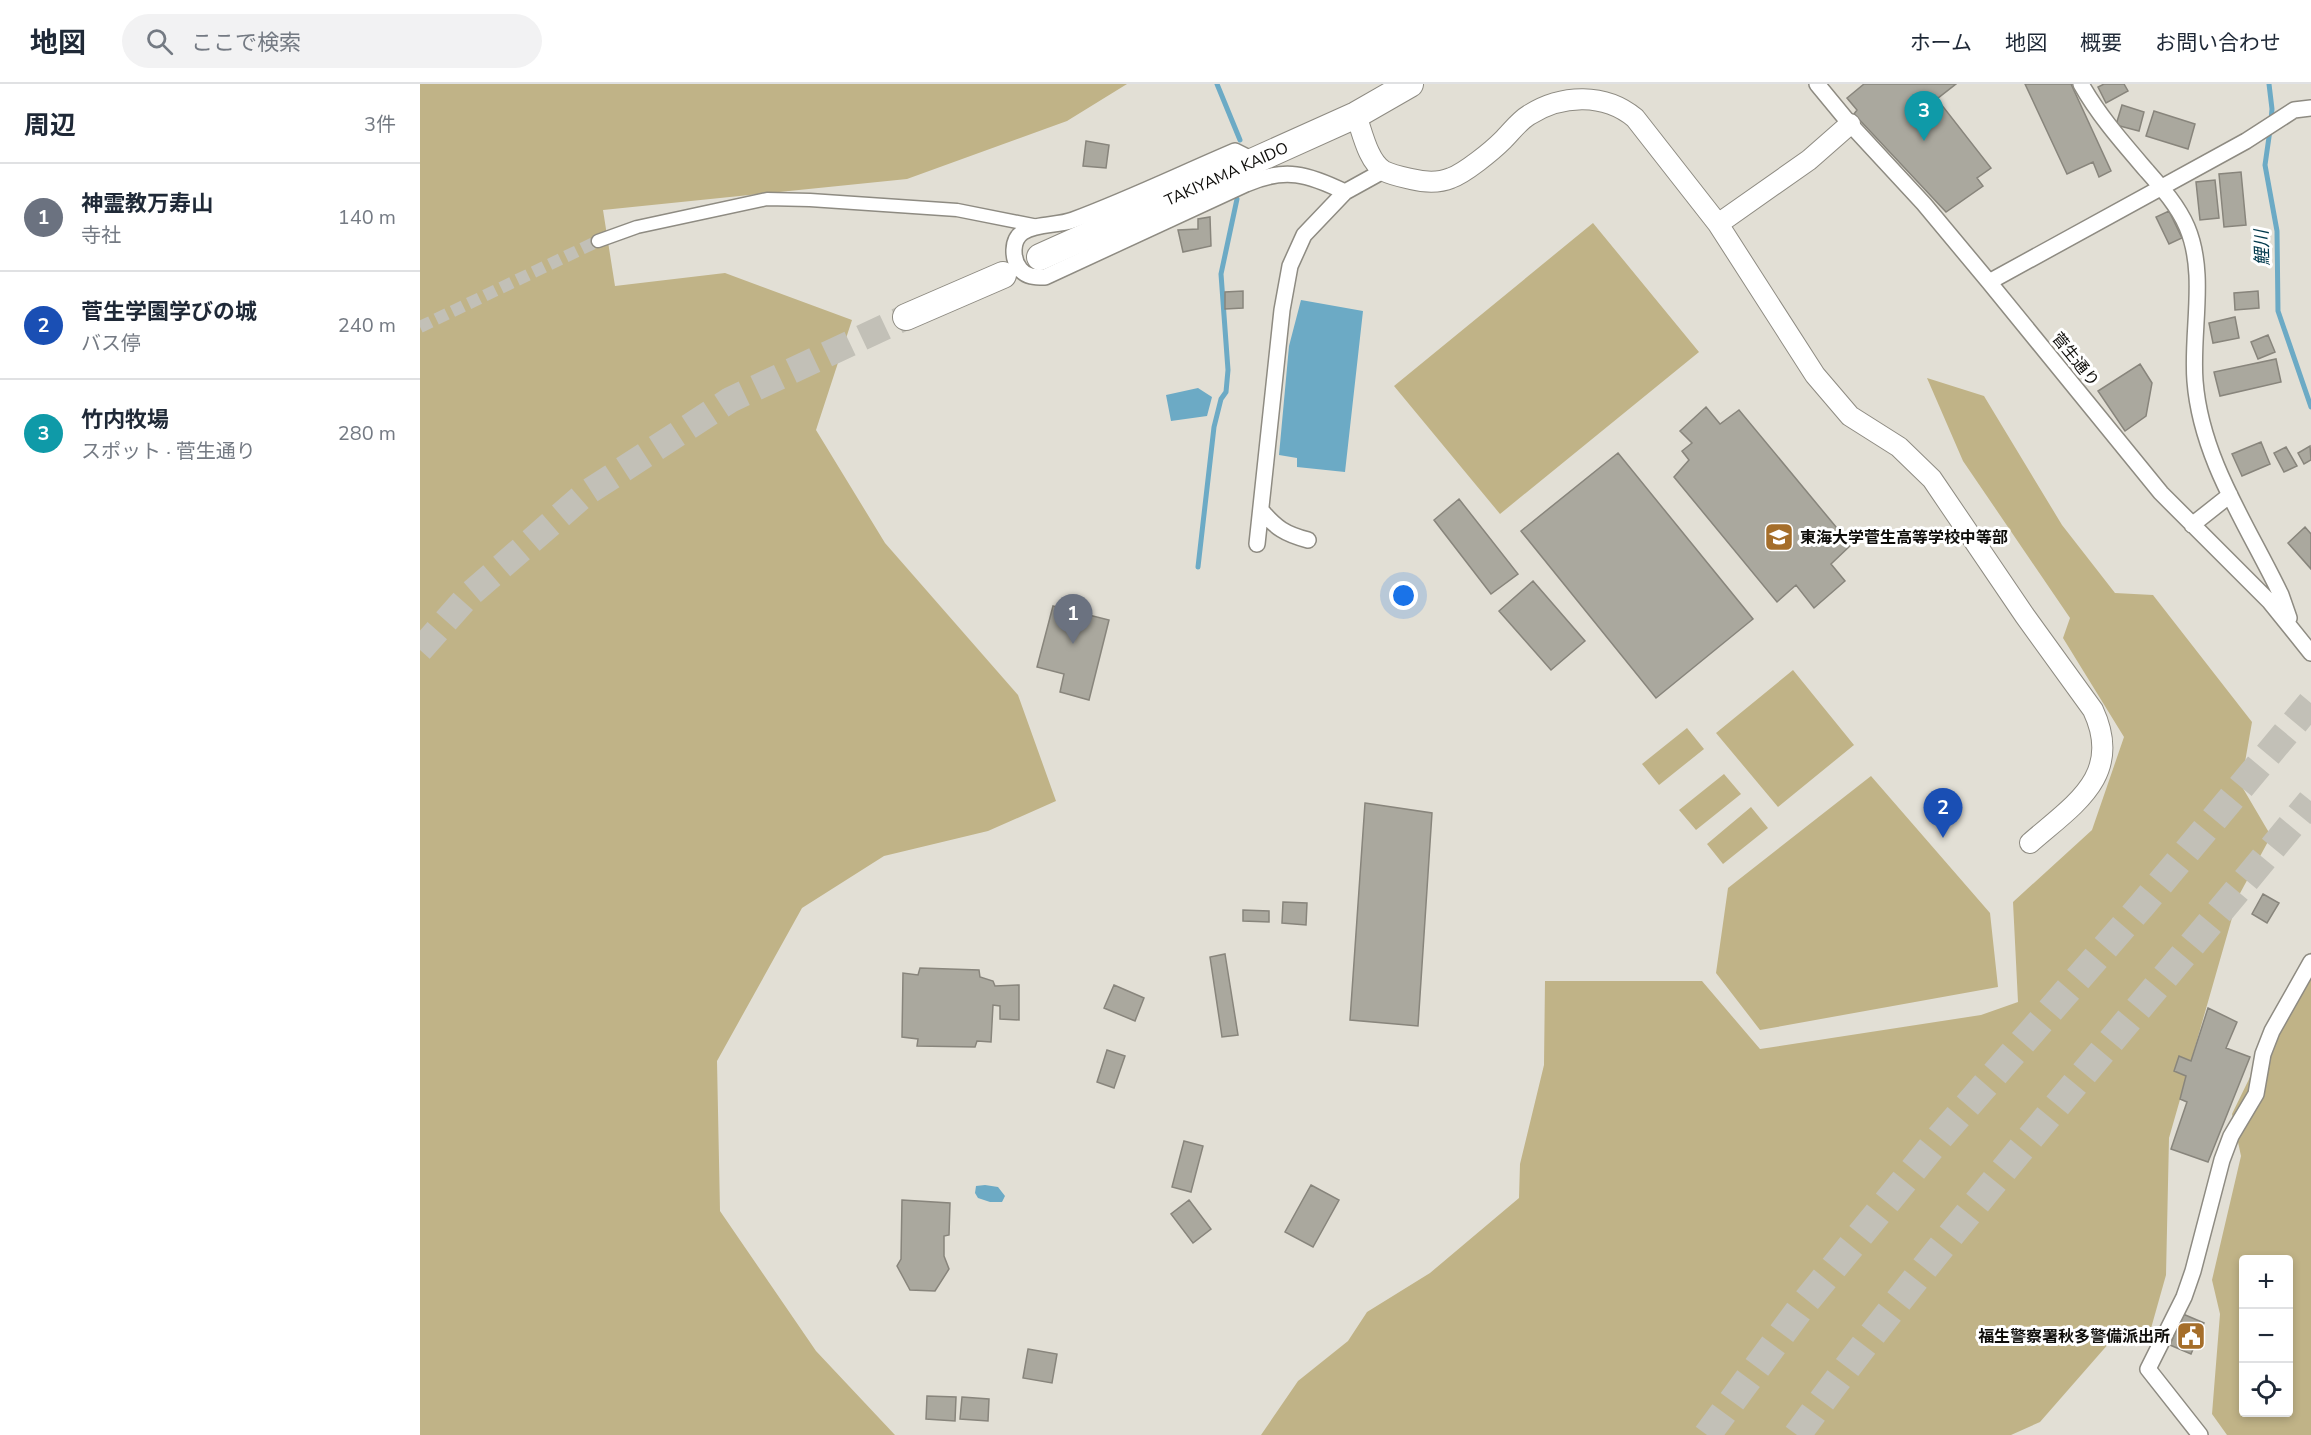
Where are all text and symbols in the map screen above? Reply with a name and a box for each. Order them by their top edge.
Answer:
search box [122,14,542,68]
text: 地図 [30,24,86,62]
icon: search [143,25,176,58]
text: ここで検索 [191,28,301,58]
text: ホーム [1910,29,1972,57]
text: 地図 [2005,29,2047,57]
text: 概要 [2080,29,2122,57]
text: お問い合わせ [2155,29,2281,57]
pin: 3 [1904,92,1944,141]
text: 周辺 [24,108,76,143]
text: 3件 [364,111,396,138]
street label: TAKIYAMA KAIDO [1161,137,1292,212]
text: 神霊教万寿山 [81,189,213,219]
text: 1 [38,204,50,231]
text: 140 m [338,204,396,231]
text: 寺社 [81,222,121,249]
water label: 鯉川 [2249,228,2275,266]
text: 菅生学園学びの城 [81,297,257,327]
text: 2 [38,312,50,339]
text: 240 m [338,312,396,339]
street label: 菅生通り [2047,328,2104,391]
text: バス停 [81,330,141,357]
text: 竹内牧場 [81,405,169,435]
text: 3 [38,420,50,447]
text: 280 m [338,420,396,447]
text: スポット · 菅生通り [81,438,256,465]
school or university icon: 東海大学菅生高等学校中等部 [1763,521,1795,553]
place label: 東海大学菅生高等学校中等部 [1800,527,2008,549]
your location [1389,581,1418,610]
pin: 1 [1054,594,1092,644]
pin: 2 [1924,788,1963,838]
map controls [2239,1255,2293,1417]
button: + [2239,1255,2293,1309]
button: − [2239,1309,2293,1363]
public building icon: 福生警察署秋多警備派出所 [2175,1320,2207,1352]
place label: 福生警察署秋多警備派出所 [1978,1326,2170,1348]
button: locate [2239,1363,2293,1417]

